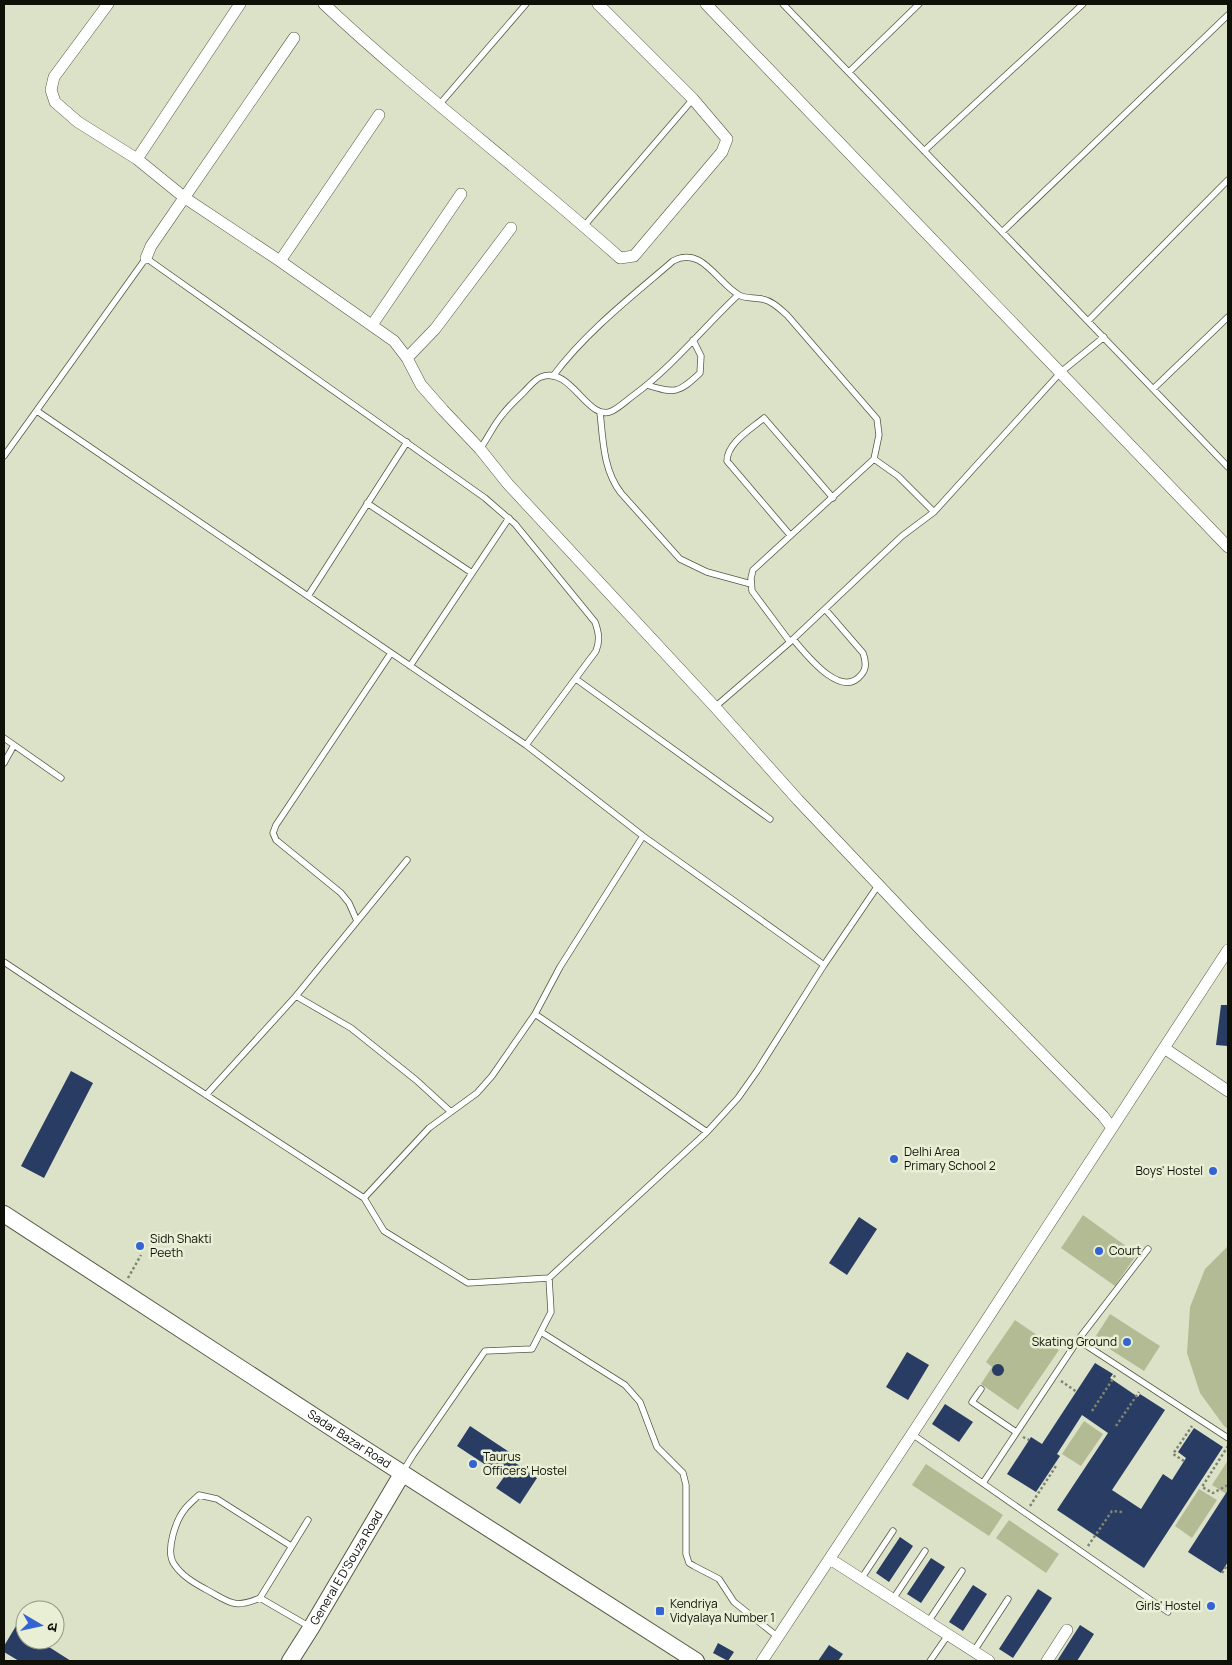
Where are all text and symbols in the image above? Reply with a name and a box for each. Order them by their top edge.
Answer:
place label: Delhi Area Primary School 2 [904,1143,996,1174]
marker: Delhi Area Primary School 2 [888,1153,900,1165]
place label: Boys' Hostel [1135,1162,1203,1179]
marker: Boys' Hostel [1207,1165,1219,1177]
place label: Sidh Shakti Peeth [150,1230,212,1261]
marker: Sidh Shakti Peeth [134,1240,146,1252]
place label: Court [1109,1242,1141,1259]
marker: Court [1093,1245,1105,1257]
place label: Skating Ground [1032,1333,1117,1350]
marker: Skating Ground [1121,1336,1133,1348]
street label: Sadar Bazar Road [304,1405,395,1472]
place label: Taurus Officers' Hostel [483,1448,567,1479]
marker: Taurus Officers' Hostel [467,1458,479,1470]
street label: General E D'Souza Road [306,1507,387,1628]
place label: Kendriya Vidyalaya Number 1 [670,1595,775,1626]
place label: Girls' Hostel [1136,1597,1201,1614]
north arrow [15,1600,65,1650]
marker: Girls' Hostel [1205,1600,1217,1612]
marker: Kendriya Vidyalaya Number 1 [654,1605,666,1617]
text: उ [43,1622,63,1633]

